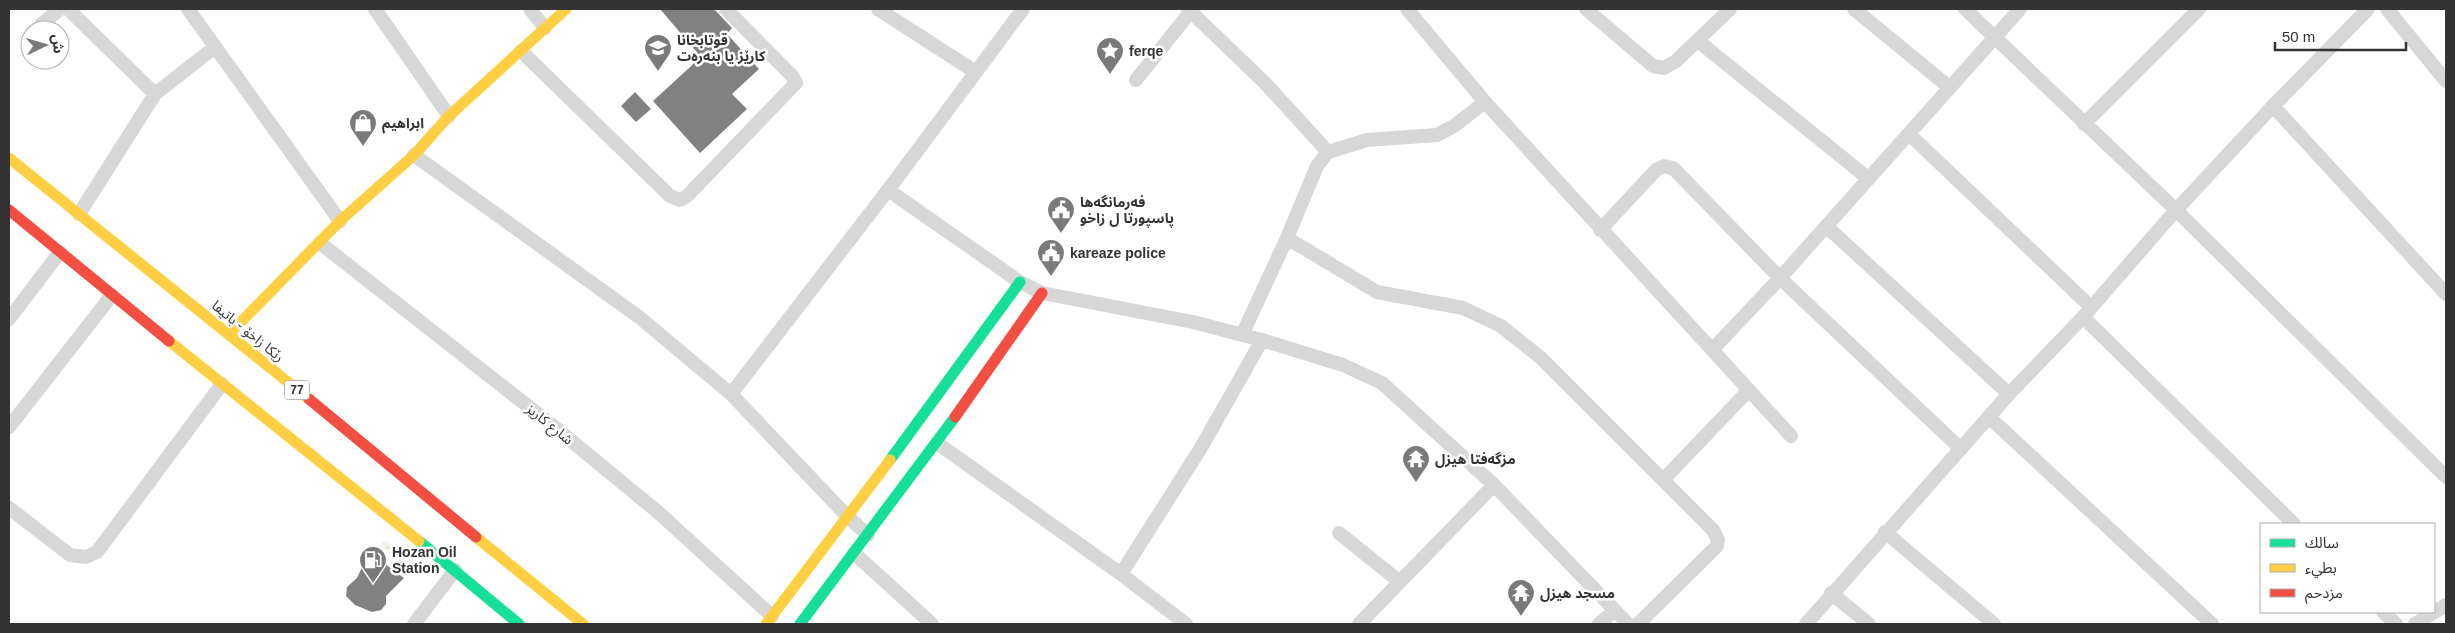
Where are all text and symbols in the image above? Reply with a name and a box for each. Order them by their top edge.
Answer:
north arrow [20,20,70,70]
scale bar [2275,20,2406,52]
text: 50 m [2282,28,2315,45]
place label: قوتابخانا کارێز یا بنەرەت [677,32,766,65]
school or university icon: قوتابخانا کارێز یا بنەرەت [643,33,673,72]
text: ش [49,34,67,54]
place icon: ferqe [1095,36,1125,75]
place label: ferqe [1129,43,1163,59]
shop icon: ابراهيم [348,108,378,147]
place label: ابراهيم [382,115,424,134]
place label: فەرمانگەها پاسپورتا ل زاخو [1080,194,1174,228]
public building icon: فەرمانگەها پاسپورتا ل زاخو [1046,195,1076,234]
public building icon: kareaze police [1036,238,1066,277]
place label: kareaze police [1070,245,1166,261]
street label: رێکا زاخۆ - باتیفا [208,297,287,366]
road number: 77 [284,380,310,400]
street label: شارع كاريز [521,400,577,450]
temple icon: مزگەفتا هیزل [1401,444,1431,483]
place label: مزگەفتا هیزل [1435,451,1516,468]
legend [2260,523,2435,613]
text: سالك [2305,534,2339,551]
place label: Hozan Oil Station [392,544,457,576]
fuel station icon: Hozan Oil Station [358,545,388,584]
text: بطيء [2305,559,2337,579]
temple icon: مسجد هيزل [1506,578,1536,617]
text: مزدحم [2305,584,2343,604]
place label: مسجد هيزل [1540,585,1615,602]

